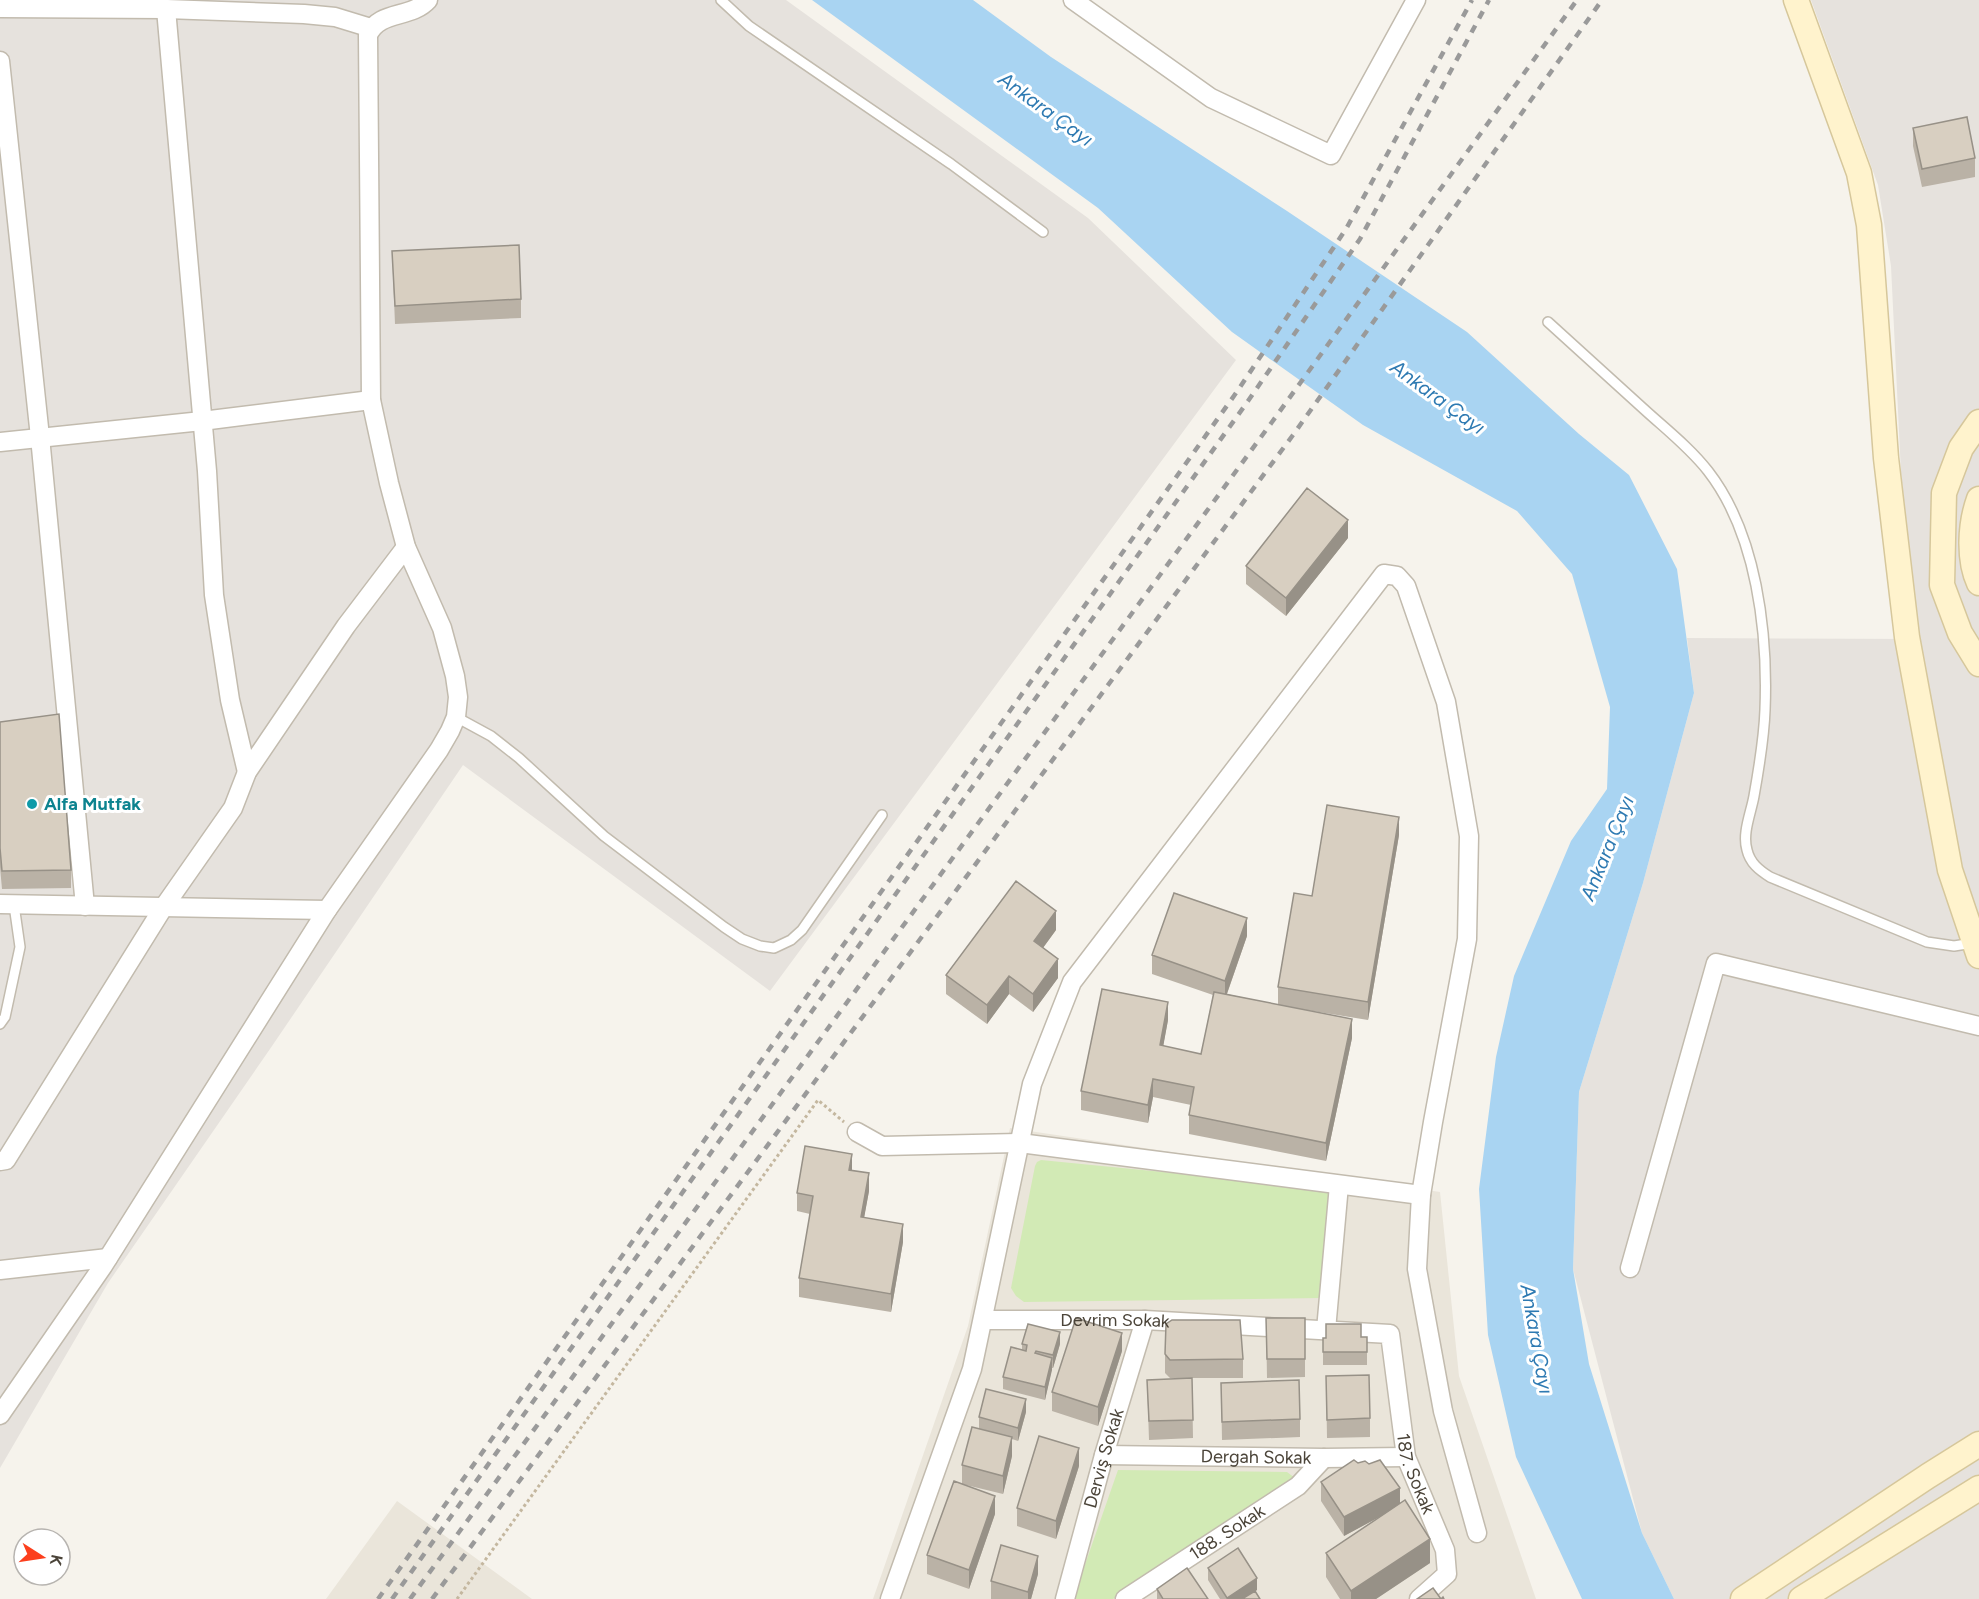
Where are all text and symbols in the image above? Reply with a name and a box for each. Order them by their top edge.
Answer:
water label: Ankara Çayı [993,66,1098,151]
water label: Ankara Çayı [1385,354,1490,439]
water label: Ankara Çayı [1575,792,1639,905]
place label: Alfa Mutfak [44,793,141,815]
marker: Alfa Mutfak [25,797,39,811]
water label: Ankara Çayı [1515,1281,1558,1396]
street label: Devrim Sokak [1060,1309,1171,1332]
street label: Derviş Sokak [1079,1405,1129,1511]
street label: 187. Sokak [1392,1432,1440,1518]
street label: Dergah Sokak [1201,1445,1312,1469]
street label: 188. Sokak [1185,1499,1269,1565]
north arrow [12,1527,72,1587]
text: K [46,1553,67,1568]

